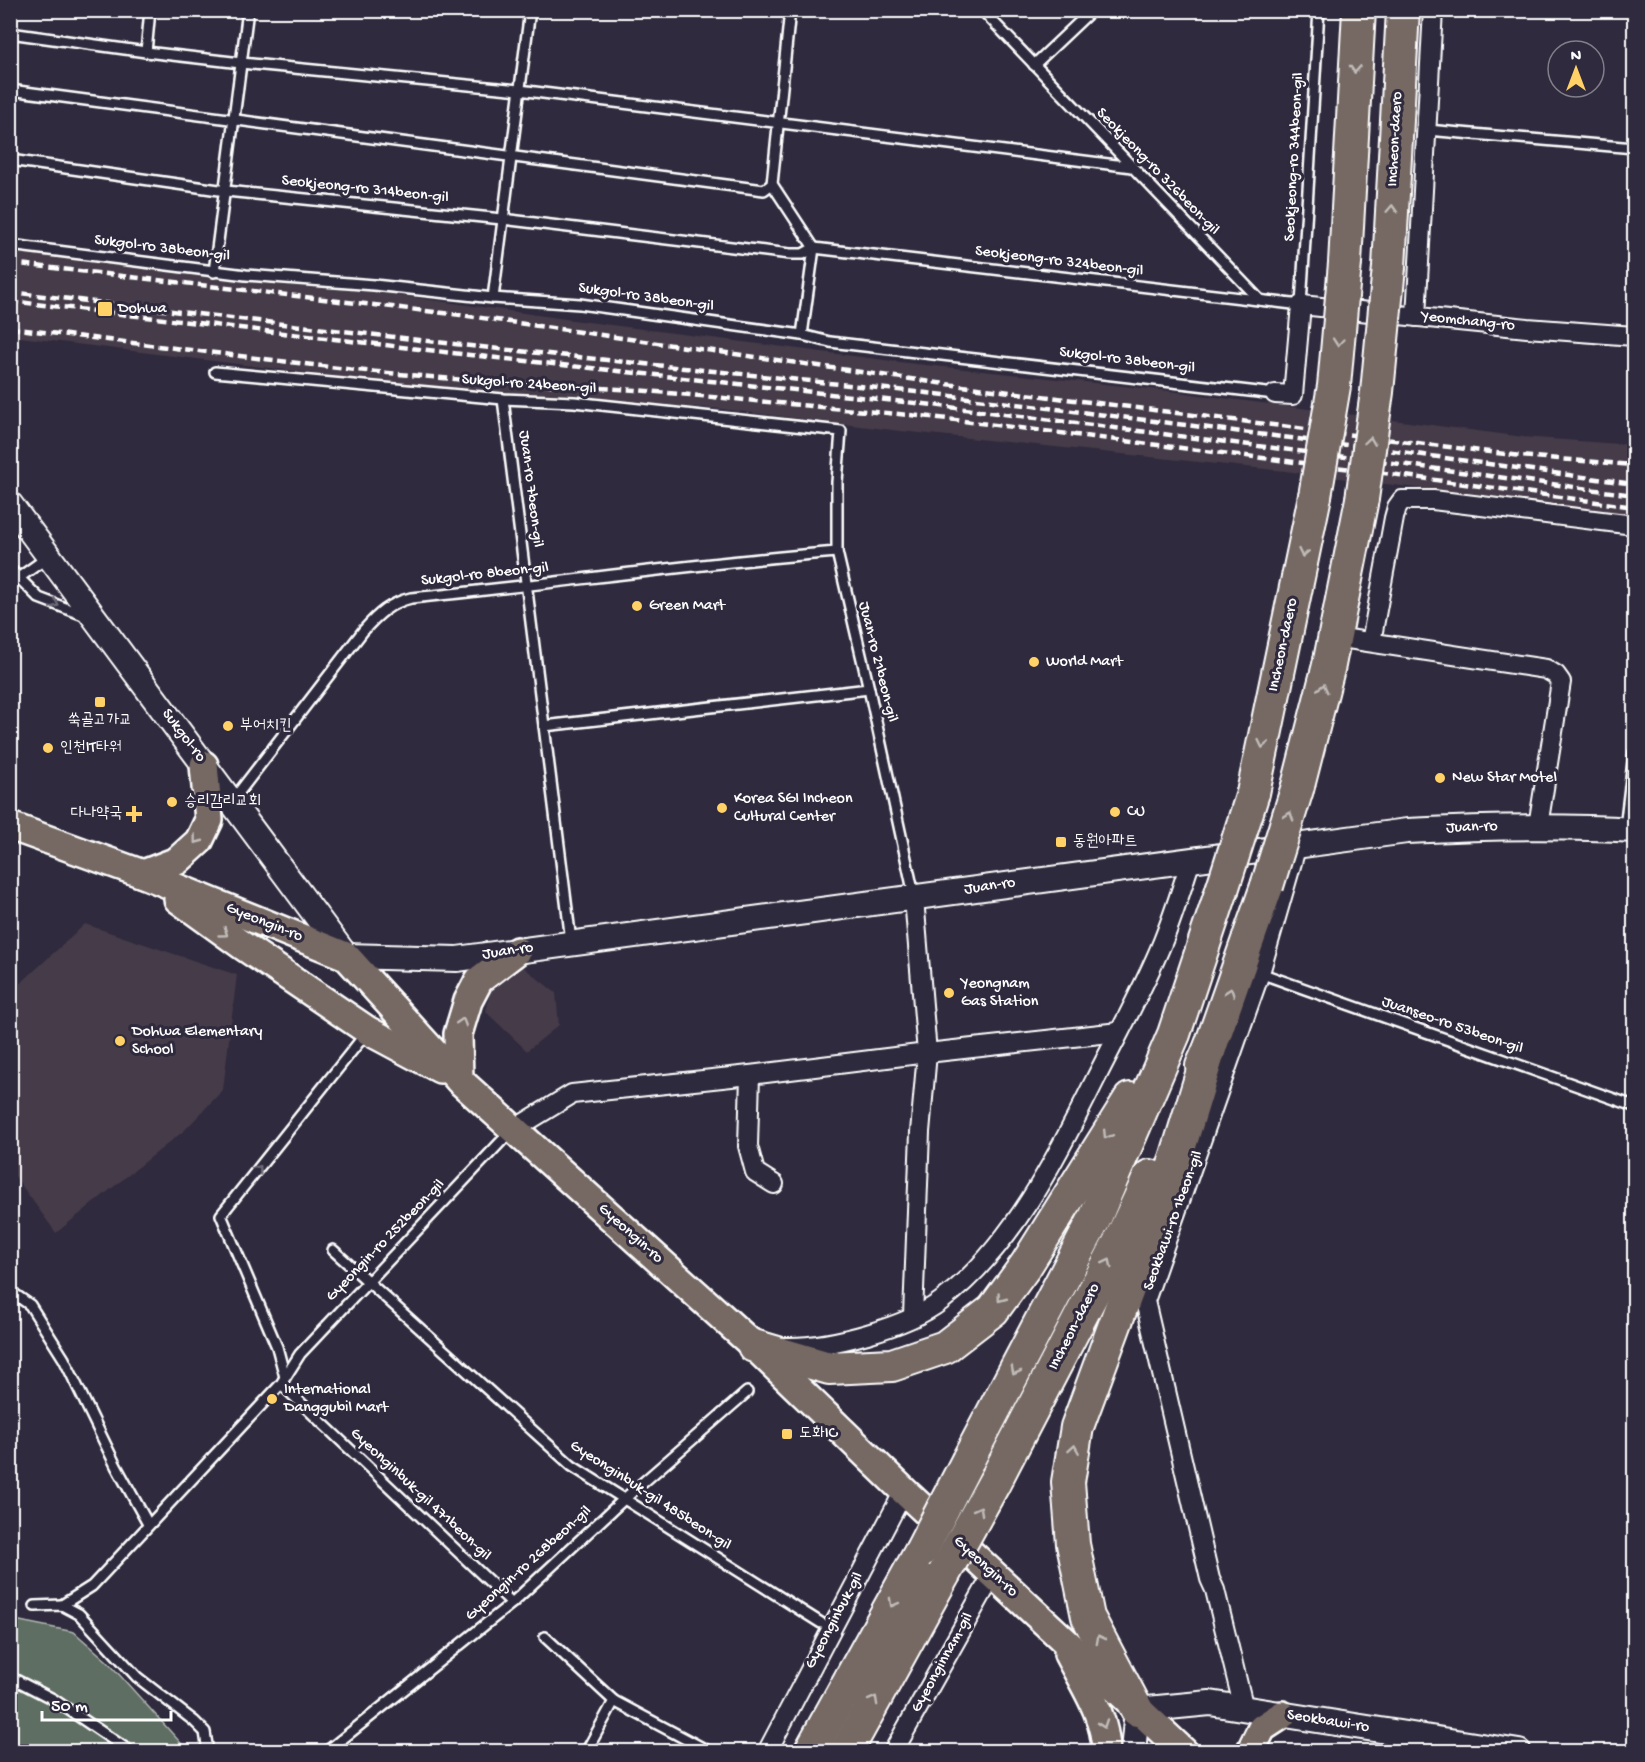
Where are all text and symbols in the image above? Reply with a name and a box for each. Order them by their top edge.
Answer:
north arrow [1546,39,1606,99]
text: N [1571,48,1582,67]
one-way arrow [1349,64,1362,73]
street label: Seokjeong-ro 344beon-gil [1281,72,1309,242]
street label: Incheon-daero [1384,91,1408,187]
street label: Seokjeong-ro 326beon-gil [1091,104,1223,240]
street label: Seokjeong-ro 314beon-gil [281,172,449,208]
one-way arrow [1386,204,1399,213]
street label: Sukgol-ro 38beon-gil [93,231,231,267]
street label: Seokjeong-ro 324beon-gil [974,242,1144,282]
street label: Sukgol-ro 38beon-gil [577,279,715,317]
marker: Dohwa [96,300,114,318]
place label: Dohwa [117,300,168,319]
street label: Yeomchang-ro [1418,307,1516,336]
one-way arrow [1332,338,1345,347]
street label: Sukgol-ro 38beon-gil [1058,343,1196,379]
street label: Sukgol-ro 24beon-gil [461,371,597,399]
street label: Juan-ro 7beon-gil [513,430,547,548]
one-way arrow [1364,436,1376,445]
one-way arrow [1297,548,1310,558]
street label: Sukgol-ro 8beon-gil [420,559,550,591]
street label: Incheon-daero [1265,596,1303,694]
one-way arrow [49,597,60,609]
place label: Green Mart [649,597,726,616]
marker: Green Mart [630,599,644,613]
street label: Juan-ro 21beon-gil [853,600,901,724]
place label: World Mart [1046,653,1124,672]
marker: World Mart [1027,655,1041,669]
one-way arrow [1316,683,1329,693]
marker: 쑥골고가교 [93,695,107,709]
street label: Sukgol-ro [157,706,209,766]
place label: 쑥골고가교 [68,712,132,731]
place label: 부어치킨 [240,717,292,736]
marker: 부어치킨 [221,719,235,733]
place label: 인천IT타워 [60,739,122,758]
one-way arrow [1258,739,1271,749]
marker: 인천IT타워 [41,741,55,755]
place label: New Star Motel [1452,769,1557,788]
marker: New Star Motel [1433,771,1447,785]
place label: Korea SGI Incheon Cultural Center [734,790,853,827]
place label: 승리감리교회 [184,793,261,812]
marker: 승리감리교회 [165,795,179,809]
marker: Korea SGI Incheon Cultural Center [715,801,729,815]
place label: CU [1127,803,1145,822]
place label: 다나약국 [71,805,122,824]
marker: CU [1108,805,1122,819]
marker: 다나약국 [127,807,141,821]
one-way arrow [1282,811,1294,821]
street label: Juan-ro [1446,818,1498,838]
place label: 동원아파트 [1073,833,1137,852]
one-way arrow [193,834,204,845]
marker: 동원아파트 [1054,835,1068,849]
street label: Juan-ro [963,874,1017,900]
street label: Gyeongin-ro [223,899,305,947]
one-way arrow [218,926,229,937]
street label: Juan-ro [481,939,535,965]
place label: Yeongnam Gas Station [959,975,1039,1012]
marker: Yeongnam Gas Station [942,986,956,1000]
one-way arrow [1222,988,1235,998]
street label: Juanseo-ro 53beon-gil [1379,993,1525,1059]
one-way arrow [455,1017,467,1028]
place label: Dohwa Elementary School [131,1023,262,1060]
marker: Dohwa Elementary School [113,1034,127,1048]
one-way arrow [1103,1128,1114,1139]
street label: Seokbawi-ro 1beon-gil [1140,1149,1208,1293]
one-way arrow [250,1165,261,1176]
street label: Gyeongin-ro 252beon-gil [323,1176,449,1306]
street label: Gyeongin-ro [593,1200,667,1268]
one-way arrow [1101,1258,1113,1269]
street label: Incheon-daero [1045,1280,1105,1374]
one-way arrow [998,1292,1009,1303]
one-way arrow [1011,1365,1022,1375]
place label: International Danggubil Mart [283,1381,390,1418]
marker: International Danggubil Mart [265,1392,279,1406]
street label: Gyeonginbuk-gil 471beon-gil [345,1424,495,1566]
place label: 도화IC [799,1425,839,1444]
marker: 도화IC [780,1427,794,1441]
street label: Gyeonginbuk-gil 485beon-gil [566,1437,734,1555]
one-way arrow [1067,1445,1079,1454]
street label: Gyeongin-ro 268beon-gil [462,1502,596,1626]
one-way arrow [972,1506,983,1516]
street label: Gyeongin-ro [949,1532,1021,1602]
street label: Gyeonginbuk-gil [802,1570,868,1672]
one-way arrow [889,1596,900,1607]
street label: Gyeonginnam-gil [908,1610,978,1716]
one-way arrow [1096,1635,1107,1645]
scale bar [42,1684,171,1722]
one-way arrow [867,1696,878,1707]
text: 50 m [51,1697,88,1718]
street label: Seokbawi-ro [1285,1706,1371,1738]
one-way arrow [1096,1718,1108,1729]

